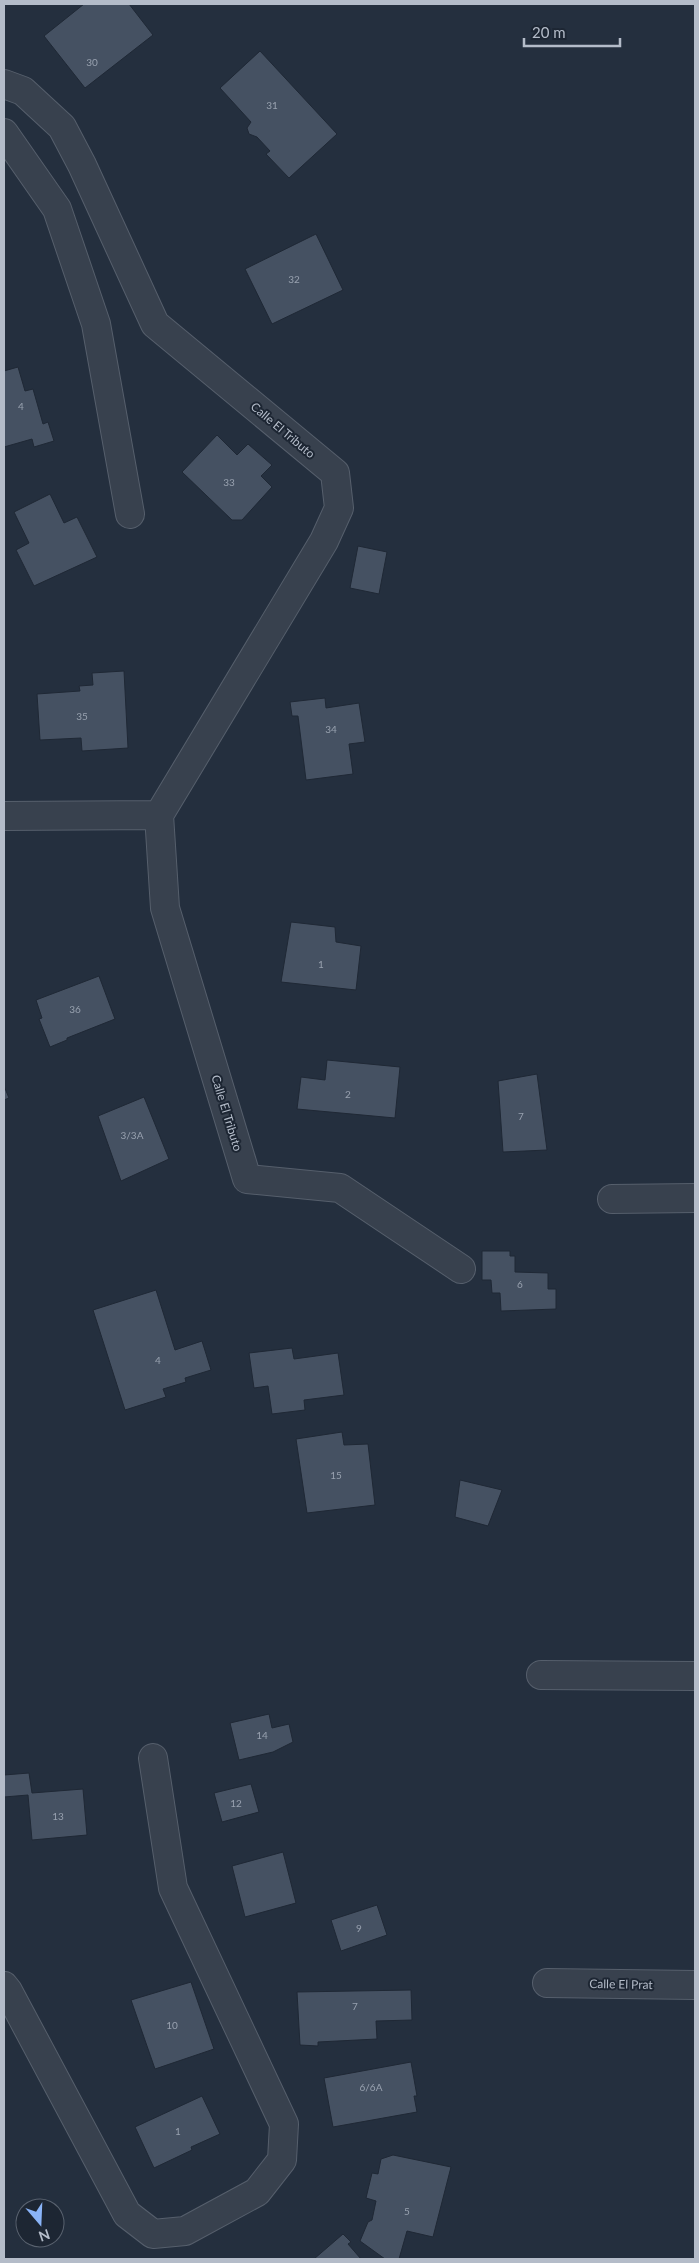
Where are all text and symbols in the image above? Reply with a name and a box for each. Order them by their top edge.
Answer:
scale bar [524,15,620,47]
text: 20 m [532,23,566,41]
house number: 30 [86,56,98,68]
house number: 31 [266,99,278,111]
house number: 32 [288,273,300,285]
street label: Calle El Tributo [248,399,318,461]
house number: 4 [18,400,24,412]
house number: 33 [223,476,235,488]
house number: 35 [76,710,88,722]
house number: 34 [325,723,337,735]
house number: 1 [318,958,324,970]
house number: 36 [69,1003,81,1015]
street label: Calle El Tributo [208,1073,246,1153]
house number: 2 [345,1088,351,1100]
house number: 7 [518,1110,524,1122]
house number: 3/3A [121,1129,144,1141]
house number: 6 [517,1278,523,1290]
house number: 4 [155,1354,161,1366]
house number: 15 [330,1469,342,1481]
house number: 14 [256,1729,268,1741]
house number: 12 [230,1797,242,1809]
house number: 13 [52,1810,64,1822]
house number: 9 [356,1922,362,1934]
street label: Calle El Prat [589,1976,654,1992]
house number: 7 [352,2000,358,2012]
house number: 10 [166,2019,178,2031]
house number: 6/6A [360,2081,383,2093]
house number: 1 [175,2125,181,2137]
north arrow [15,2198,65,2248]
house number: 5 [404,2205,410,2217]
text: N [37,2226,52,2246]

